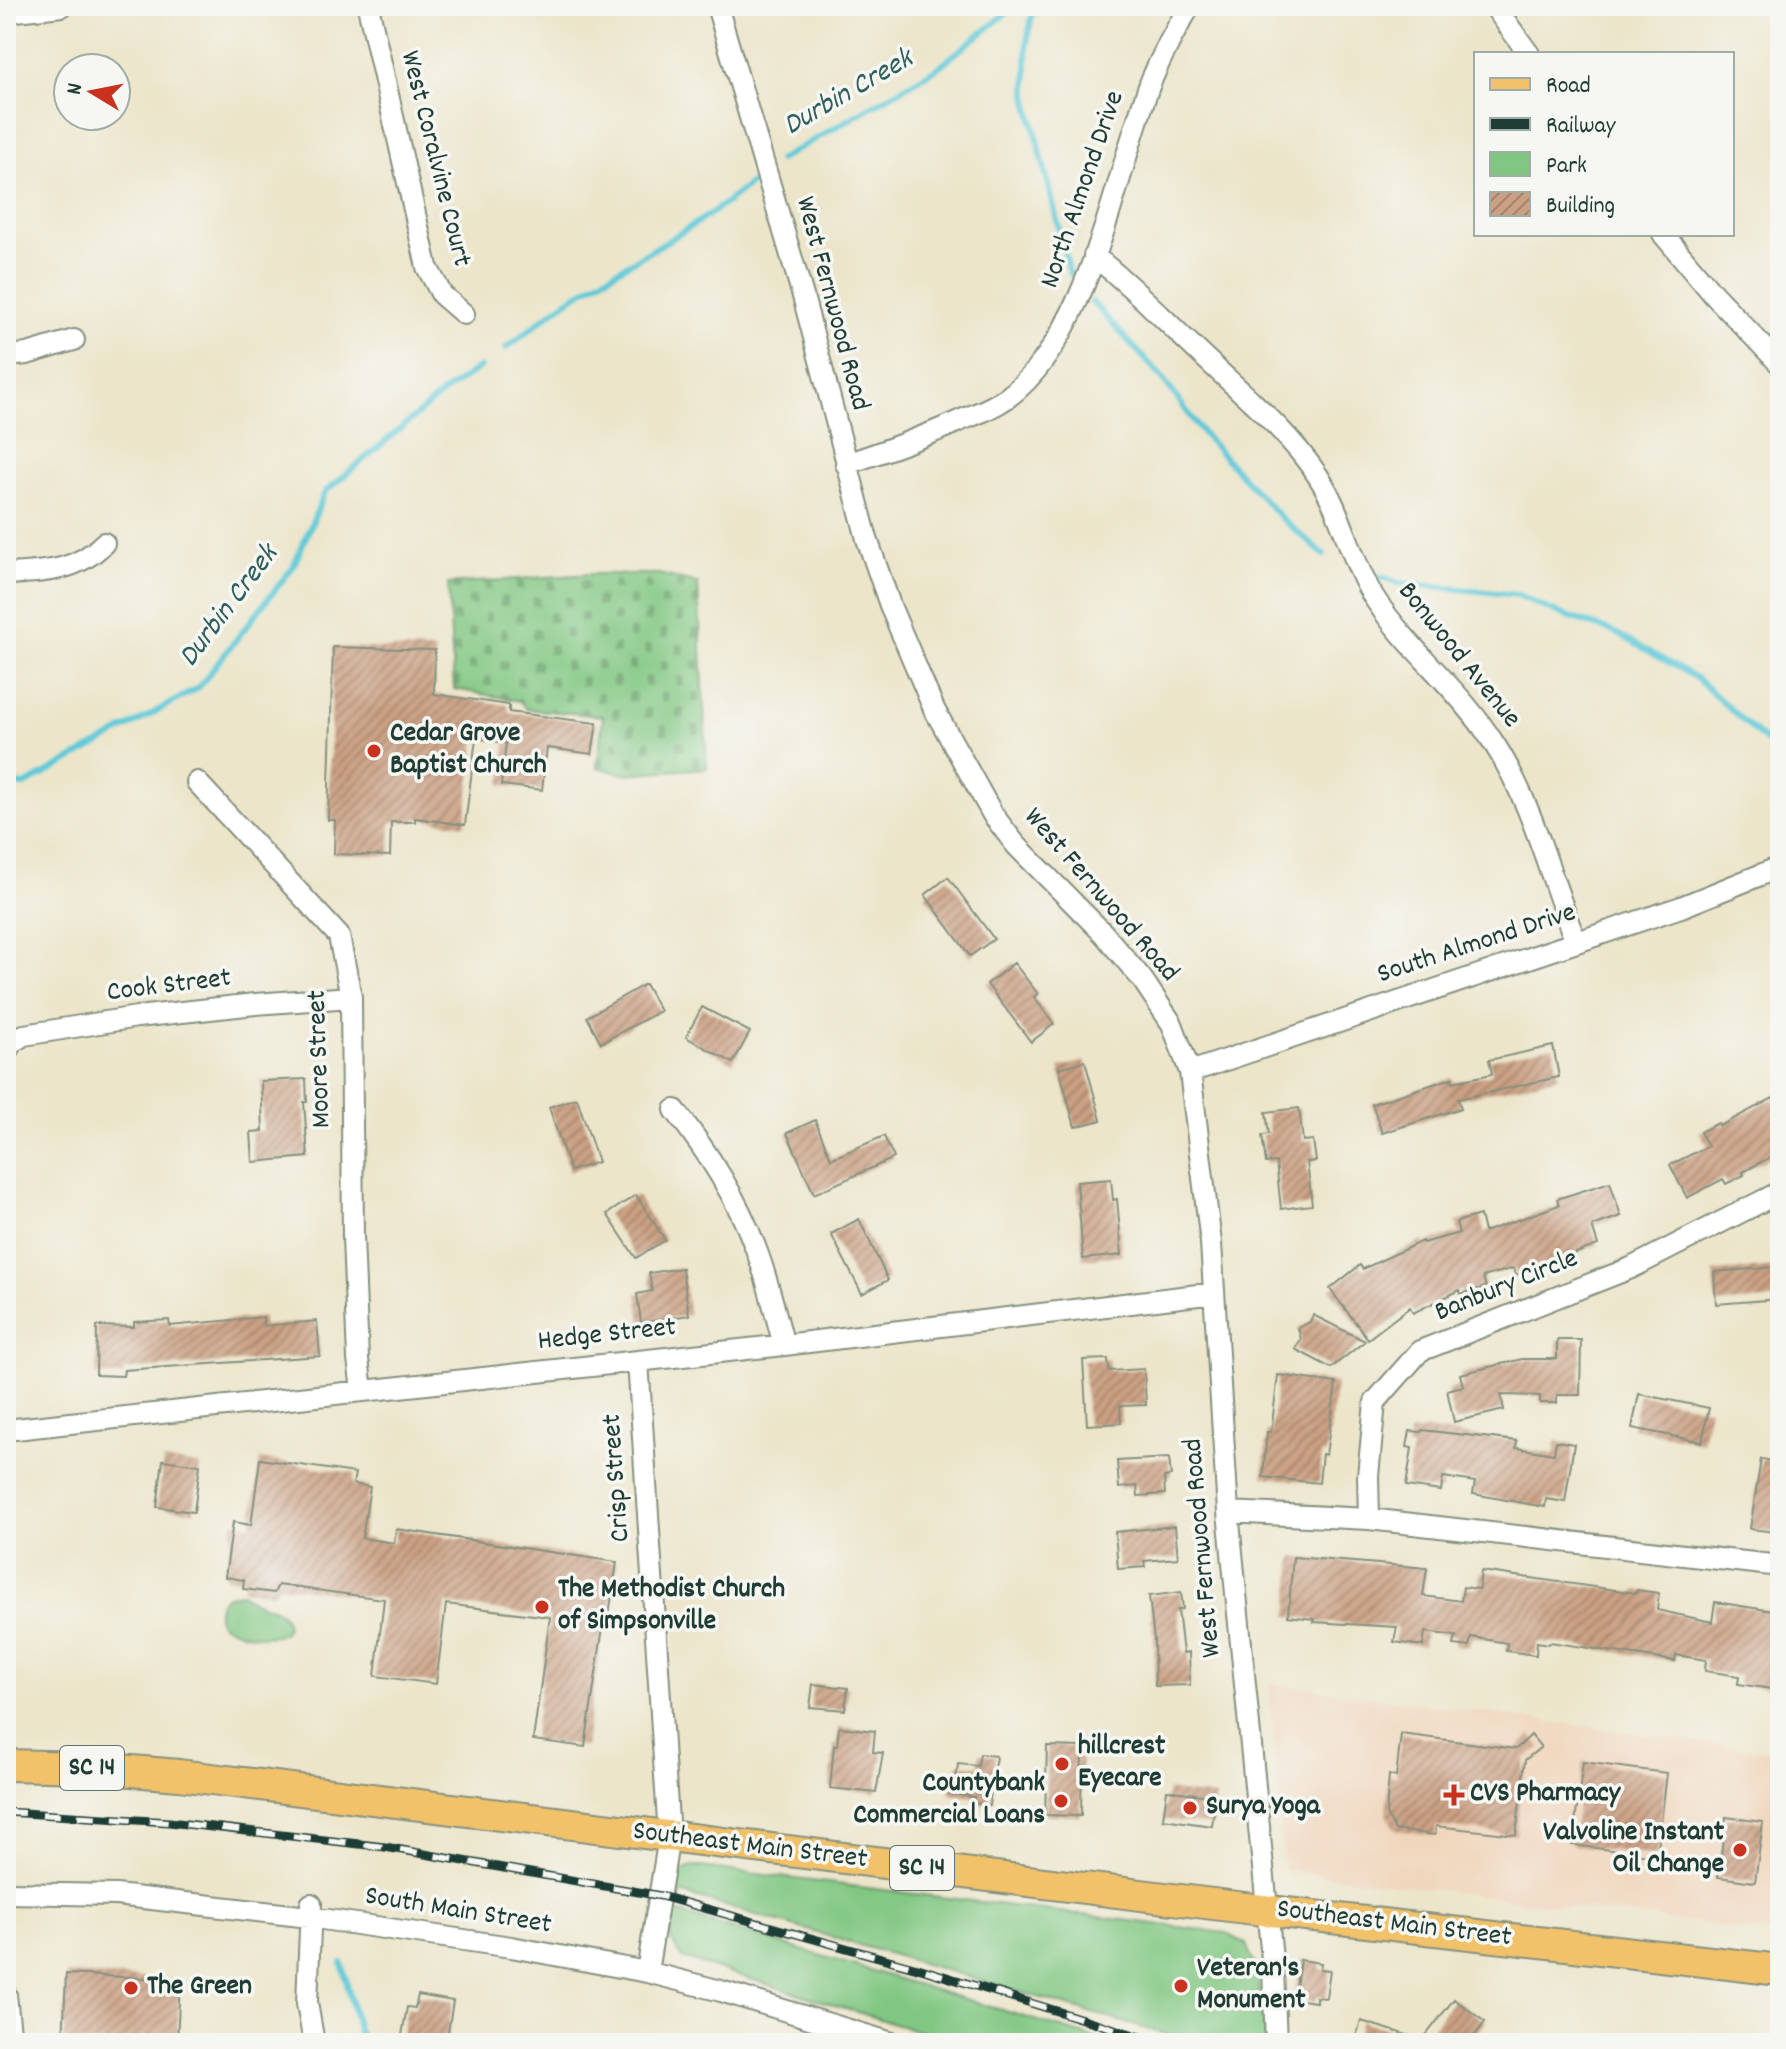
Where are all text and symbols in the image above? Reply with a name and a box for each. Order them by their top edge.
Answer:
water label: Durbin Creek [776,38,924,148]
street label: West Coralvine Court [388,47,480,271]
north arrow [52,52,132,132]
legend [1474,52,1734,236]
text: Road [1546,70,1591,104]
text: N [60,81,92,97]
street label: North Almond Drive [1032,86,1136,294]
text: Railway [1546,110,1617,144]
text: Park [1546,150,1587,184]
text: Building [1546,190,1615,224]
street label: West Fernwood Road [783,193,879,415]
water label: Durbin Creek [170,535,292,677]
street label: Bonwood Avenue [1387,574,1529,738]
place label: Cedar Grove Baptist Church [390,715,547,787]
marker: Cedar Grove Baptist Church [365,742,383,760]
street label: West Fernwood Road [1013,800,1187,992]
street label: South Almond Drive [1373,894,1581,996]
street label: Cook Street [105,960,233,1014]
street label: Moore Street [299,989,343,1129]
street label: Banbury Circle [1429,1240,1585,1334]
street label: Hedge Street [536,1309,678,1363]
street label: Crisp Street [594,1413,642,1543]
street label: West Fernwood Road [1174,1437,1234,1659]
place label: The Methodist Church of Simpsonville [558,1571,785,1643]
marker: The Methodist Church of Simpsonville [533,1598,551,1616]
place label: hillcrest Eyecare [1078,1728,1166,1800]
road number: SC 14 [60,1746,124,1790]
marker: hillcrest Eyecare [1053,1755,1071,1773]
place label: Countybank Commercial Loans [853,1765,1045,1837]
place label: CVS Pharmacy [1470,1775,1622,1815]
marker: CVS Pharmacy [1445,1786,1463,1804]
place label: Surya Yoga [1206,1788,1321,1828]
marker: Countybank Commercial Loans [1052,1792,1070,1810]
marker: Surya Yoga [1181,1799,1199,1817]
street label: Southeast Main Street [630,1813,870,1881]
place label: Valvoline Instant Oil Change [1543,1814,1725,1886]
marker: Valvoline Instant Oil Change [1731,1841,1749,1859]
road number: SC 14 [890,1846,954,1890]
street label: South Main Street [362,1878,554,1946]
street label: Southeast Main Street [1274,1891,1514,1959]
place label: Veteran's Monument [1197,1950,1306,2022]
place label: The Green [147,1968,252,2008]
marker: Veteran's Monument [1172,1977,1190,1995]
marker: The Green [122,1979,140,1997]

